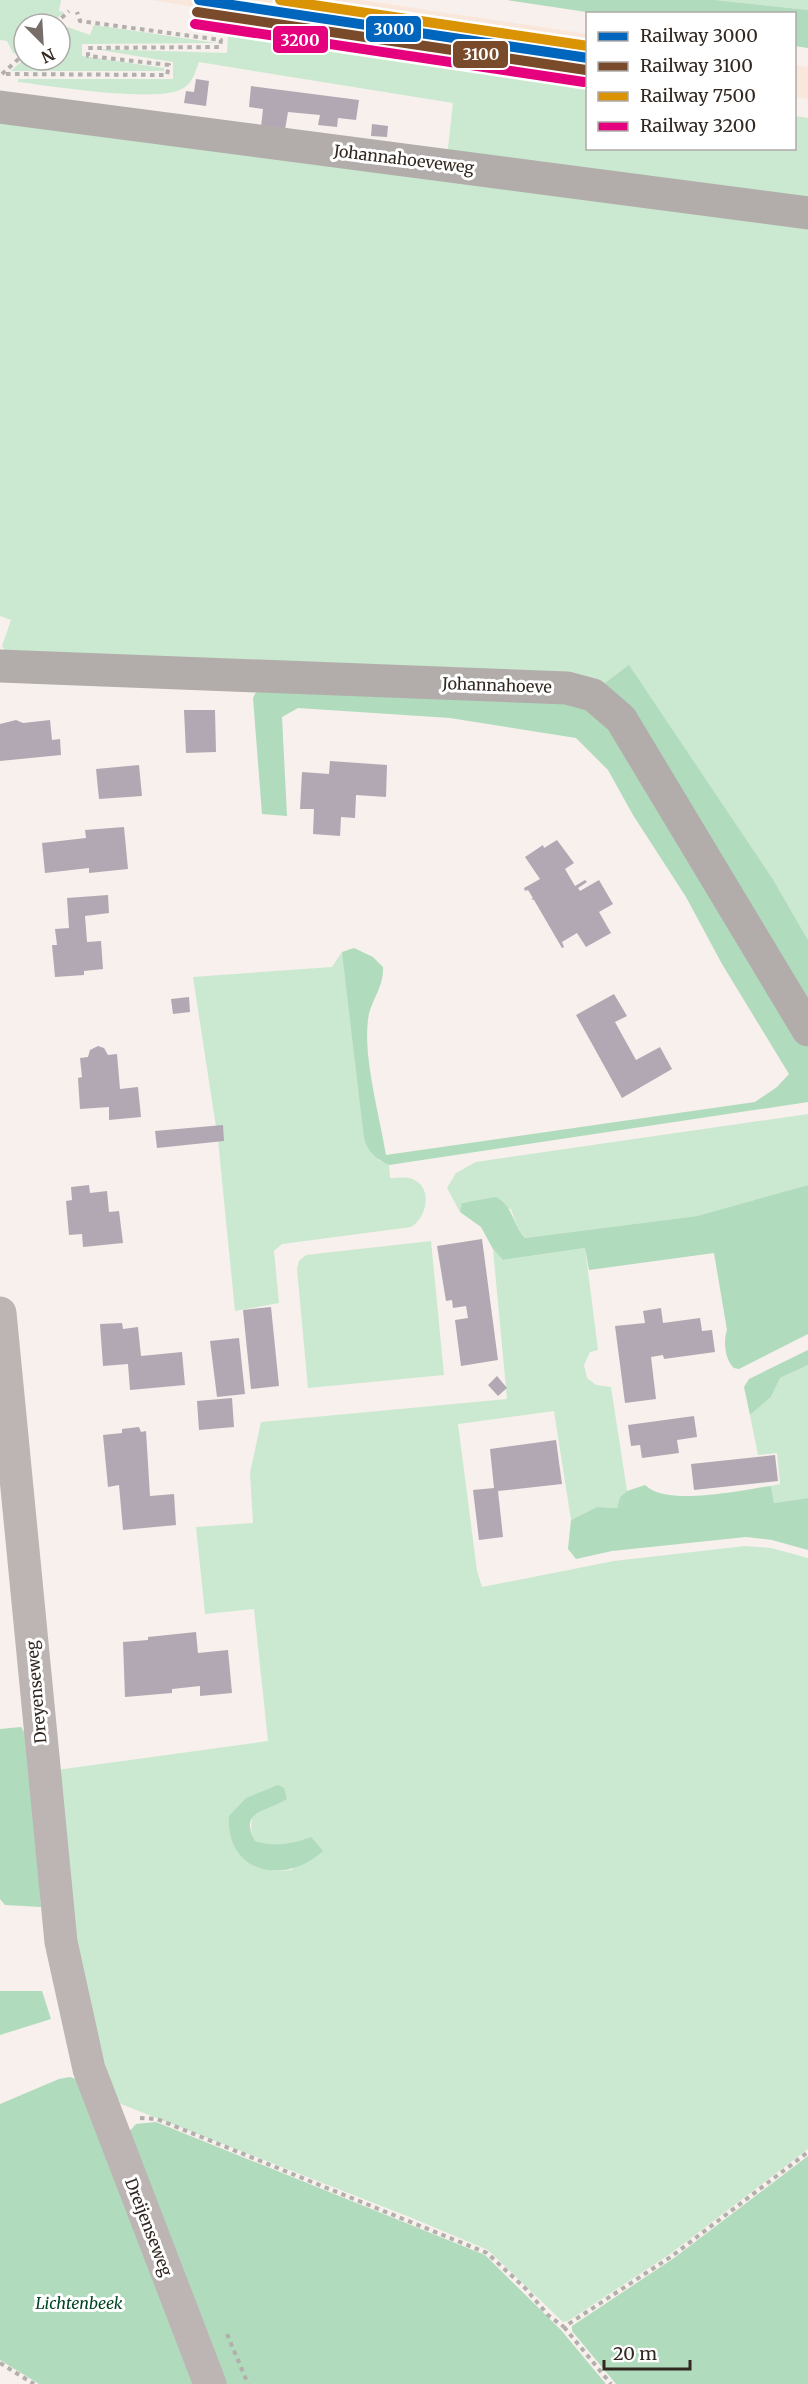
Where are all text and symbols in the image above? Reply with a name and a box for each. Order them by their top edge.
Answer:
north arrow [12,12,72,72]
legend [586,12,796,150]
line badge: 3000 [365,15,422,43]
text: 3000 [374,19,414,39]
text: Railway 3000 [640,24,758,47]
line badge: 3200 [272,25,329,54]
text: 3200 [280,30,320,50]
line badge: 3100 [452,40,509,69]
text: N [38,44,58,68]
text: 3100 [463,44,499,64]
text: Railway 3100 [640,54,753,77]
text: Railway 7500 [640,84,756,107]
text: Railway 3200 [640,114,756,137]
street label: Johannahoeveweg [332,140,476,178]
street label: Johannahoeve [441,673,552,697]
street label: Dreyenseweg [22,1639,50,1744]
street label: Dreijenseweg [121,2175,177,2279]
park label: Lichtenbeek [35,2293,123,2313]
scale bar [604,2333,690,2371]
text: 20 m [613,2342,657,2365]

